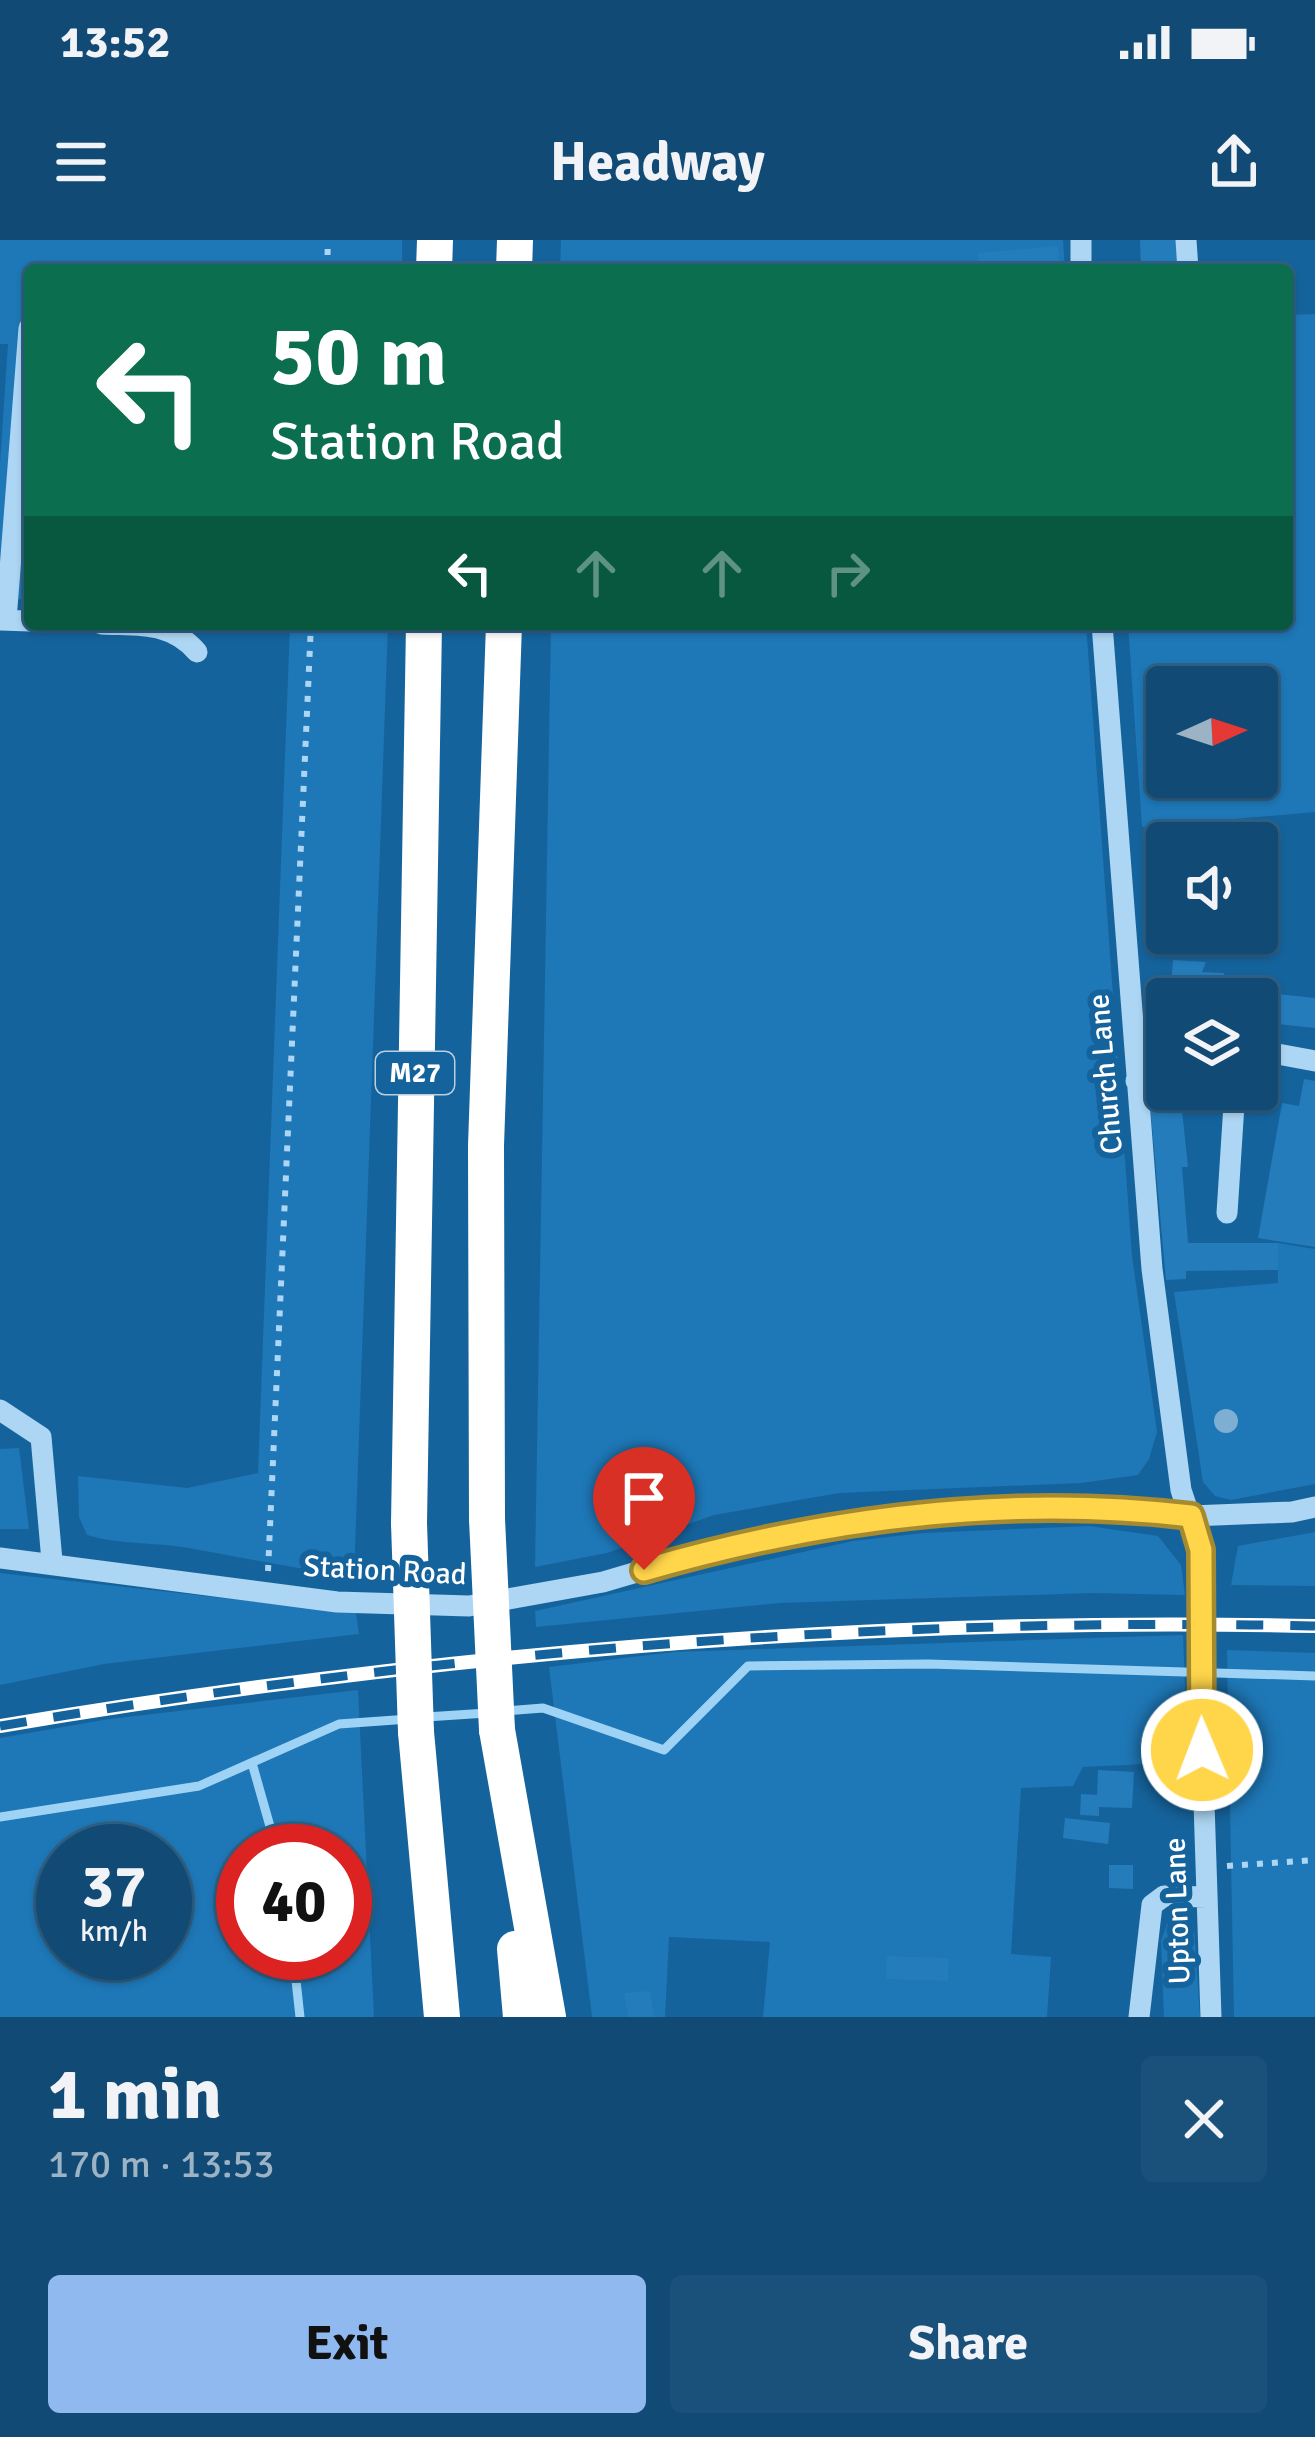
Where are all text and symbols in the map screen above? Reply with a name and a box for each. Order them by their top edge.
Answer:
text: 13:52 [60,15,170,70]
icon: menu [48,129,114,195]
text: Headway [550,129,765,196]
icon: share [1201,129,1267,195]
text: 50 m [270,305,447,409]
icon: left [72,312,228,468]
text: Station Road [270,408,565,475]
icon: left [437,540,503,606]
icon: ahead [563,540,629,606]
icon: ahead [689,540,755,606]
icon: right [815,540,881,606]
north arrow [1146,666,1278,798]
map controls [1146,666,1278,1110]
button: sound [1146,822,1278,954]
button: layers [1146,978,1278,1110]
street label: Church Lane [1080,992,1131,1155]
road number: M27 [376,1052,454,1094]
pin [593,1447,695,1570]
icon: arrive [611,1465,677,1531]
street label: Station Road [302,1548,468,1593]
position arrow [1139,1687,1265,1813]
speed limit sign: 40 [216,1824,372,1980]
street label: Upton Lane [1156,1837,1199,1985]
text: 37 [82,1850,146,1924]
text: km/h [80,1913,148,1950]
text: 1 min [48,2050,222,2139]
button: close [1141,2056,1267,2182]
text: 170 m · 13:53 [48,2140,275,2188]
button: Exit [48,2275,646,2413]
button: Share [670,2275,1267,2413]

